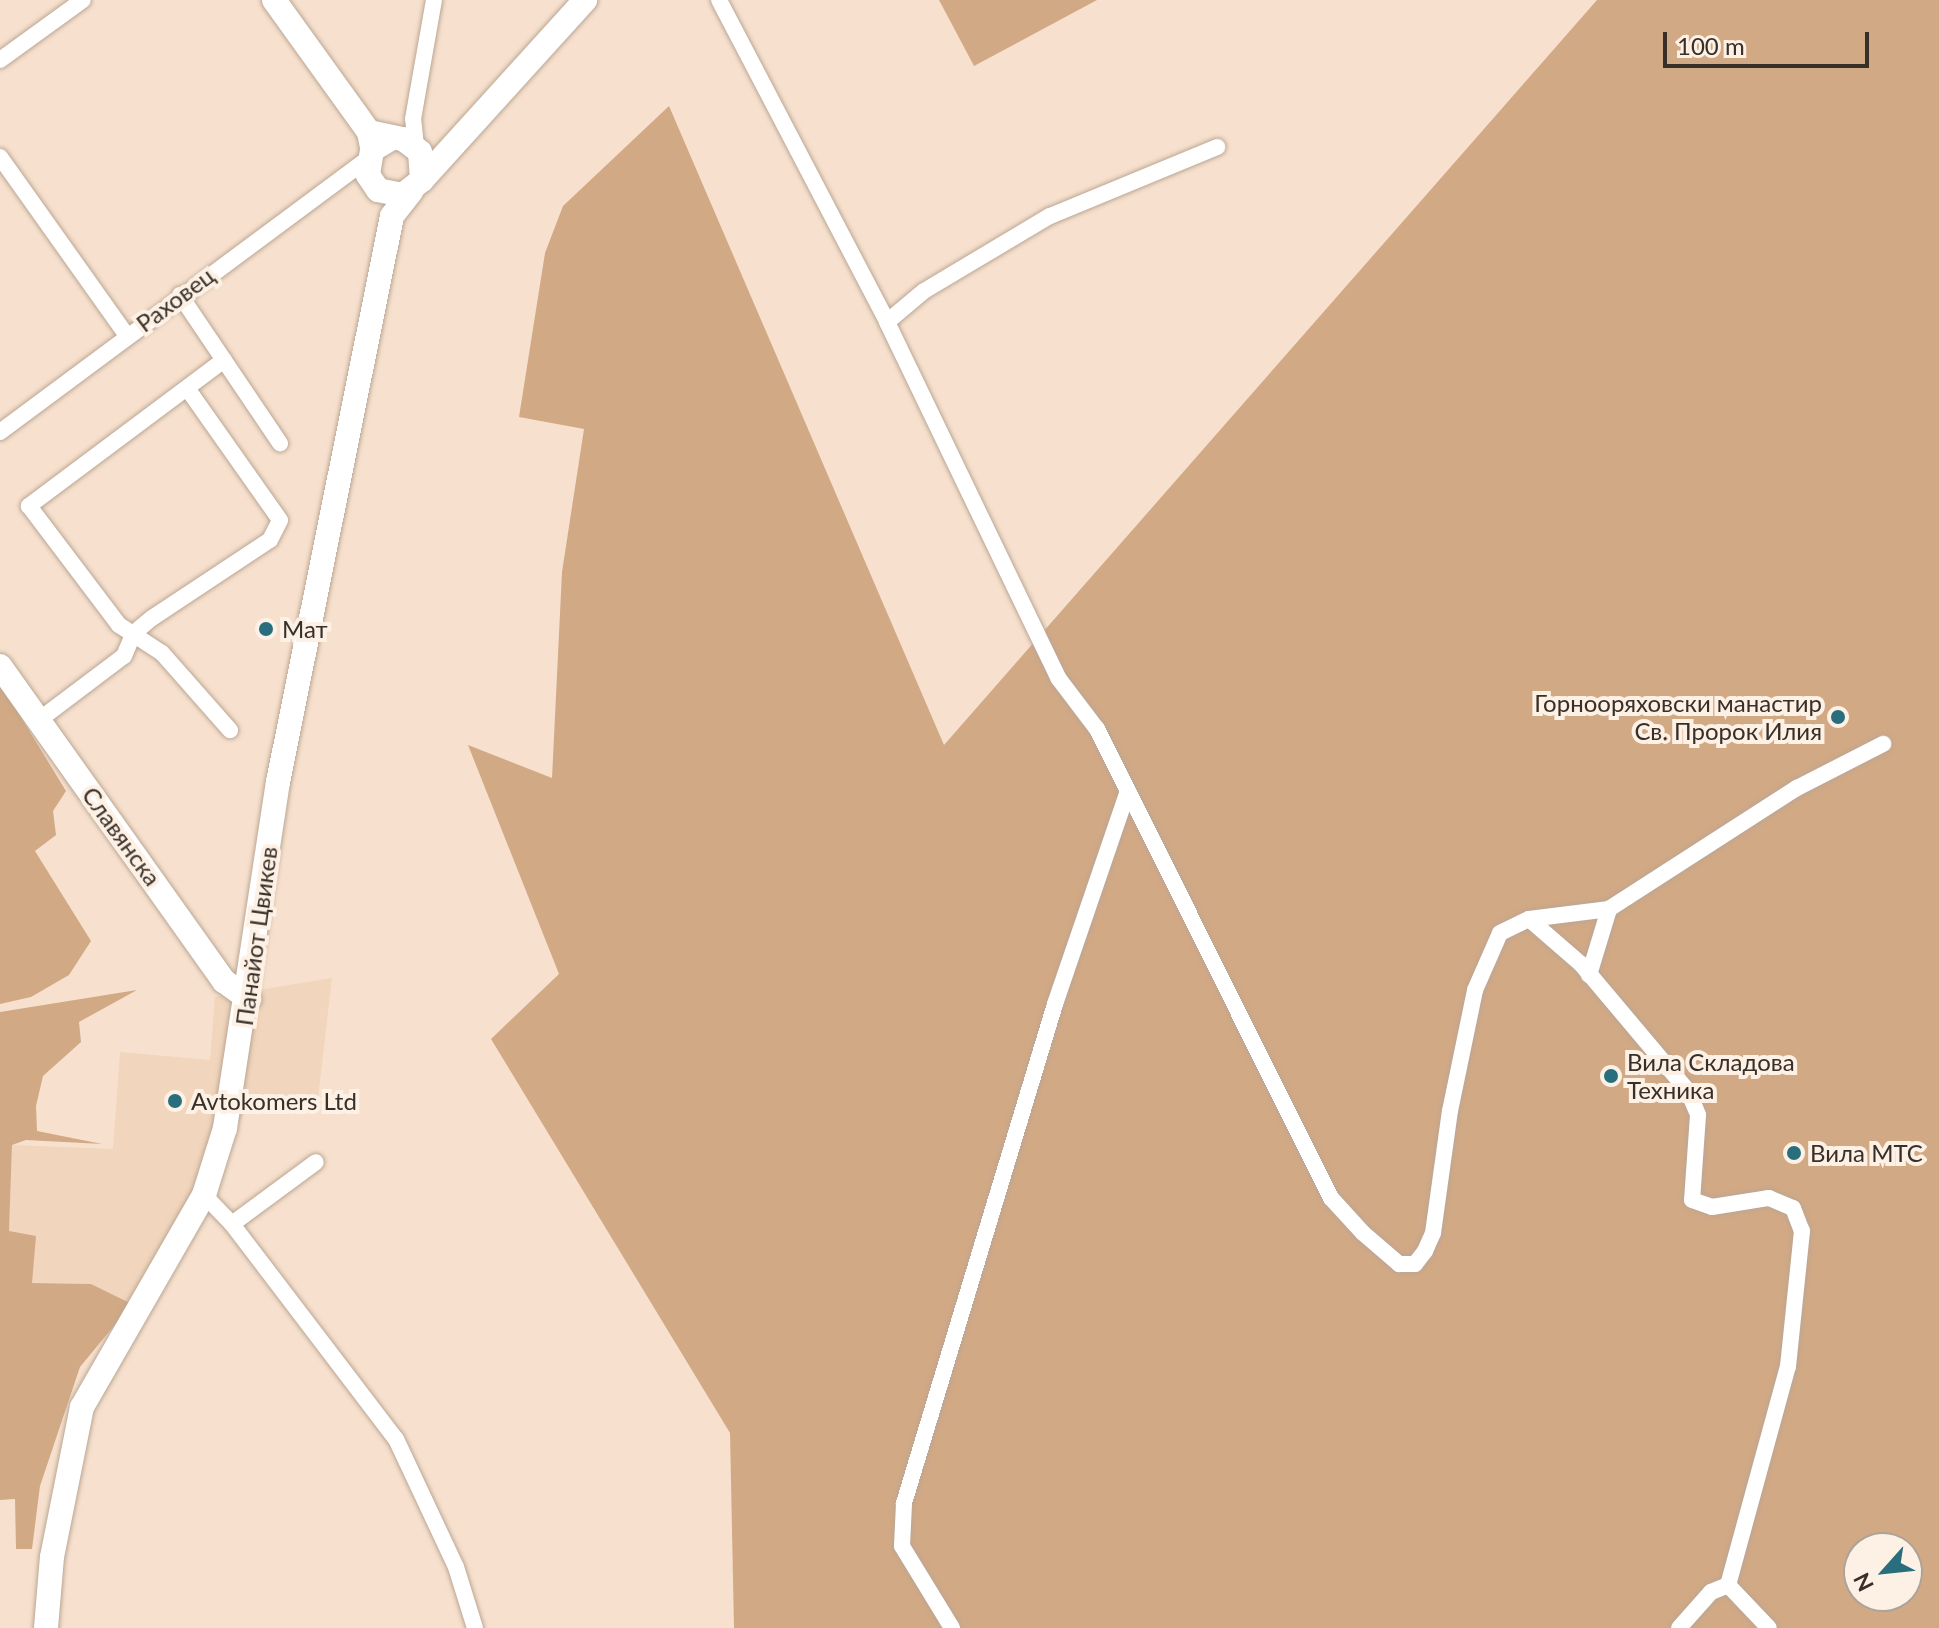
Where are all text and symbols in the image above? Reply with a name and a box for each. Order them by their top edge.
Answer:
scale bar [1667,16,1873,66]
text: 100 m [1677,31,1745,60]
street label: Раховец [130,260,220,338]
place label: Мат [282,615,328,643]
marker: Мат [257,620,275,638]
place label: Горнооряховски манастир Св. Пророк Илия [1534,689,1822,745]
marker: Горнооряховски манастир Св. Пророк Илия [1829,708,1847,726]
street label: Славянска [77,781,167,891]
street label: Панайот Цвикев [229,845,283,1027]
place label: Вила Складова Техника [1627,1048,1795,1104]
marker: Вила Складова Техника [1602,1067,1620,1085]
place label: Avtokomers Ltd [191,1087,357,1115]
marker: Avtokomers Ltd [166,1092,184,1110]
place label: Вила МТС [1810,1139,1923,1167]
marker: Вила МТС [1785,1144,1803,1162]
north arrow [1843,1532,1923,1612]
text: N [1847,1569,1879,1596]

